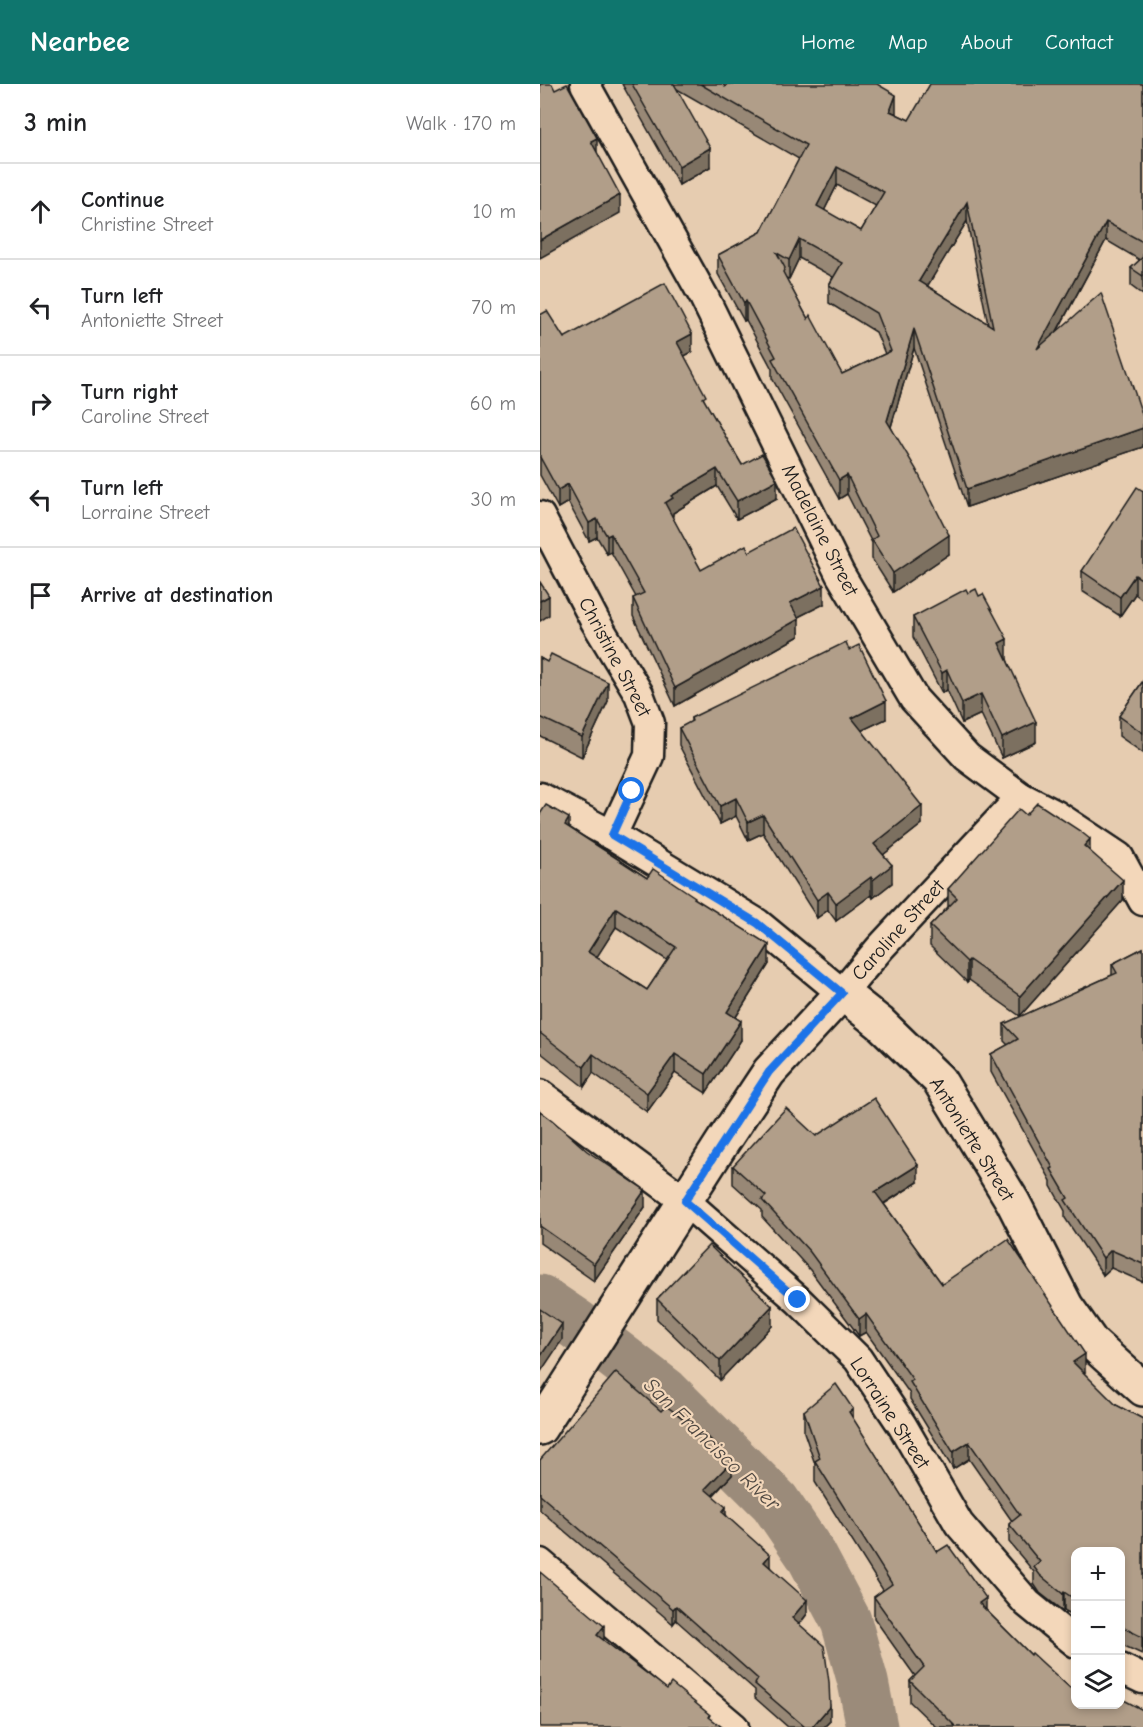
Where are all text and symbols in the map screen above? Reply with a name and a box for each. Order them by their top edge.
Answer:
text: Nearbee [30,26,130,58]
text: Home [801,30,855,54]
text: Map [888,30,928,54]
text: About [961,30,1012,54]
text: Contact [1045,30,1113,54]
text: 3 min [24,108,87,138]
text: Walk · 170 m [406,112,516,135]
text: Continue [81,187,164,213]
icon: ahead [24,195,57,228]
text: 10 m [473,200,516,223]
text: Christine Street [81,213,213,236]
text: Turn left [81,283,163,309]
icon: left [24,291,57,324]
text: 70 m [471,296,516,319]
text: Antoniette Street [81,309,223,332]
text: Turn right [81,379,178,405]
icon: right [24,387,57,420]
text: 60 m [470,392,516,415]
text: Caroline Street [81,405,209,428]
street label: Madelaine Street [777,460,864,601]
text: Turn left [81,475,163,501]
icon: left [24,483,57,516]
text: 30 m [470,488,516,511]
text: Lorraine Street [81,501,209,524]
icon: arrive [24,579,57,612]
text: Arrive at destination [81,582,273,608]
street label: Christine Street [574,593,657,722]
route start [618,777,644,803]
street label: Caroline Street [847,874,950,985]
street label: Antoniette Street [925,1073,1020,1206]
route end [784,1286,810,1312]
street label: Lorraine Street [845,1353,935,1474]
water label: San Francisco River [639,1373,786,1516]
map controls [1071,1547,1125,1709]
button: + [1071,1547,1125,1601]
button: − [1071,1601,1125,1655]
button: layers [1071,1655,1125,1709]

